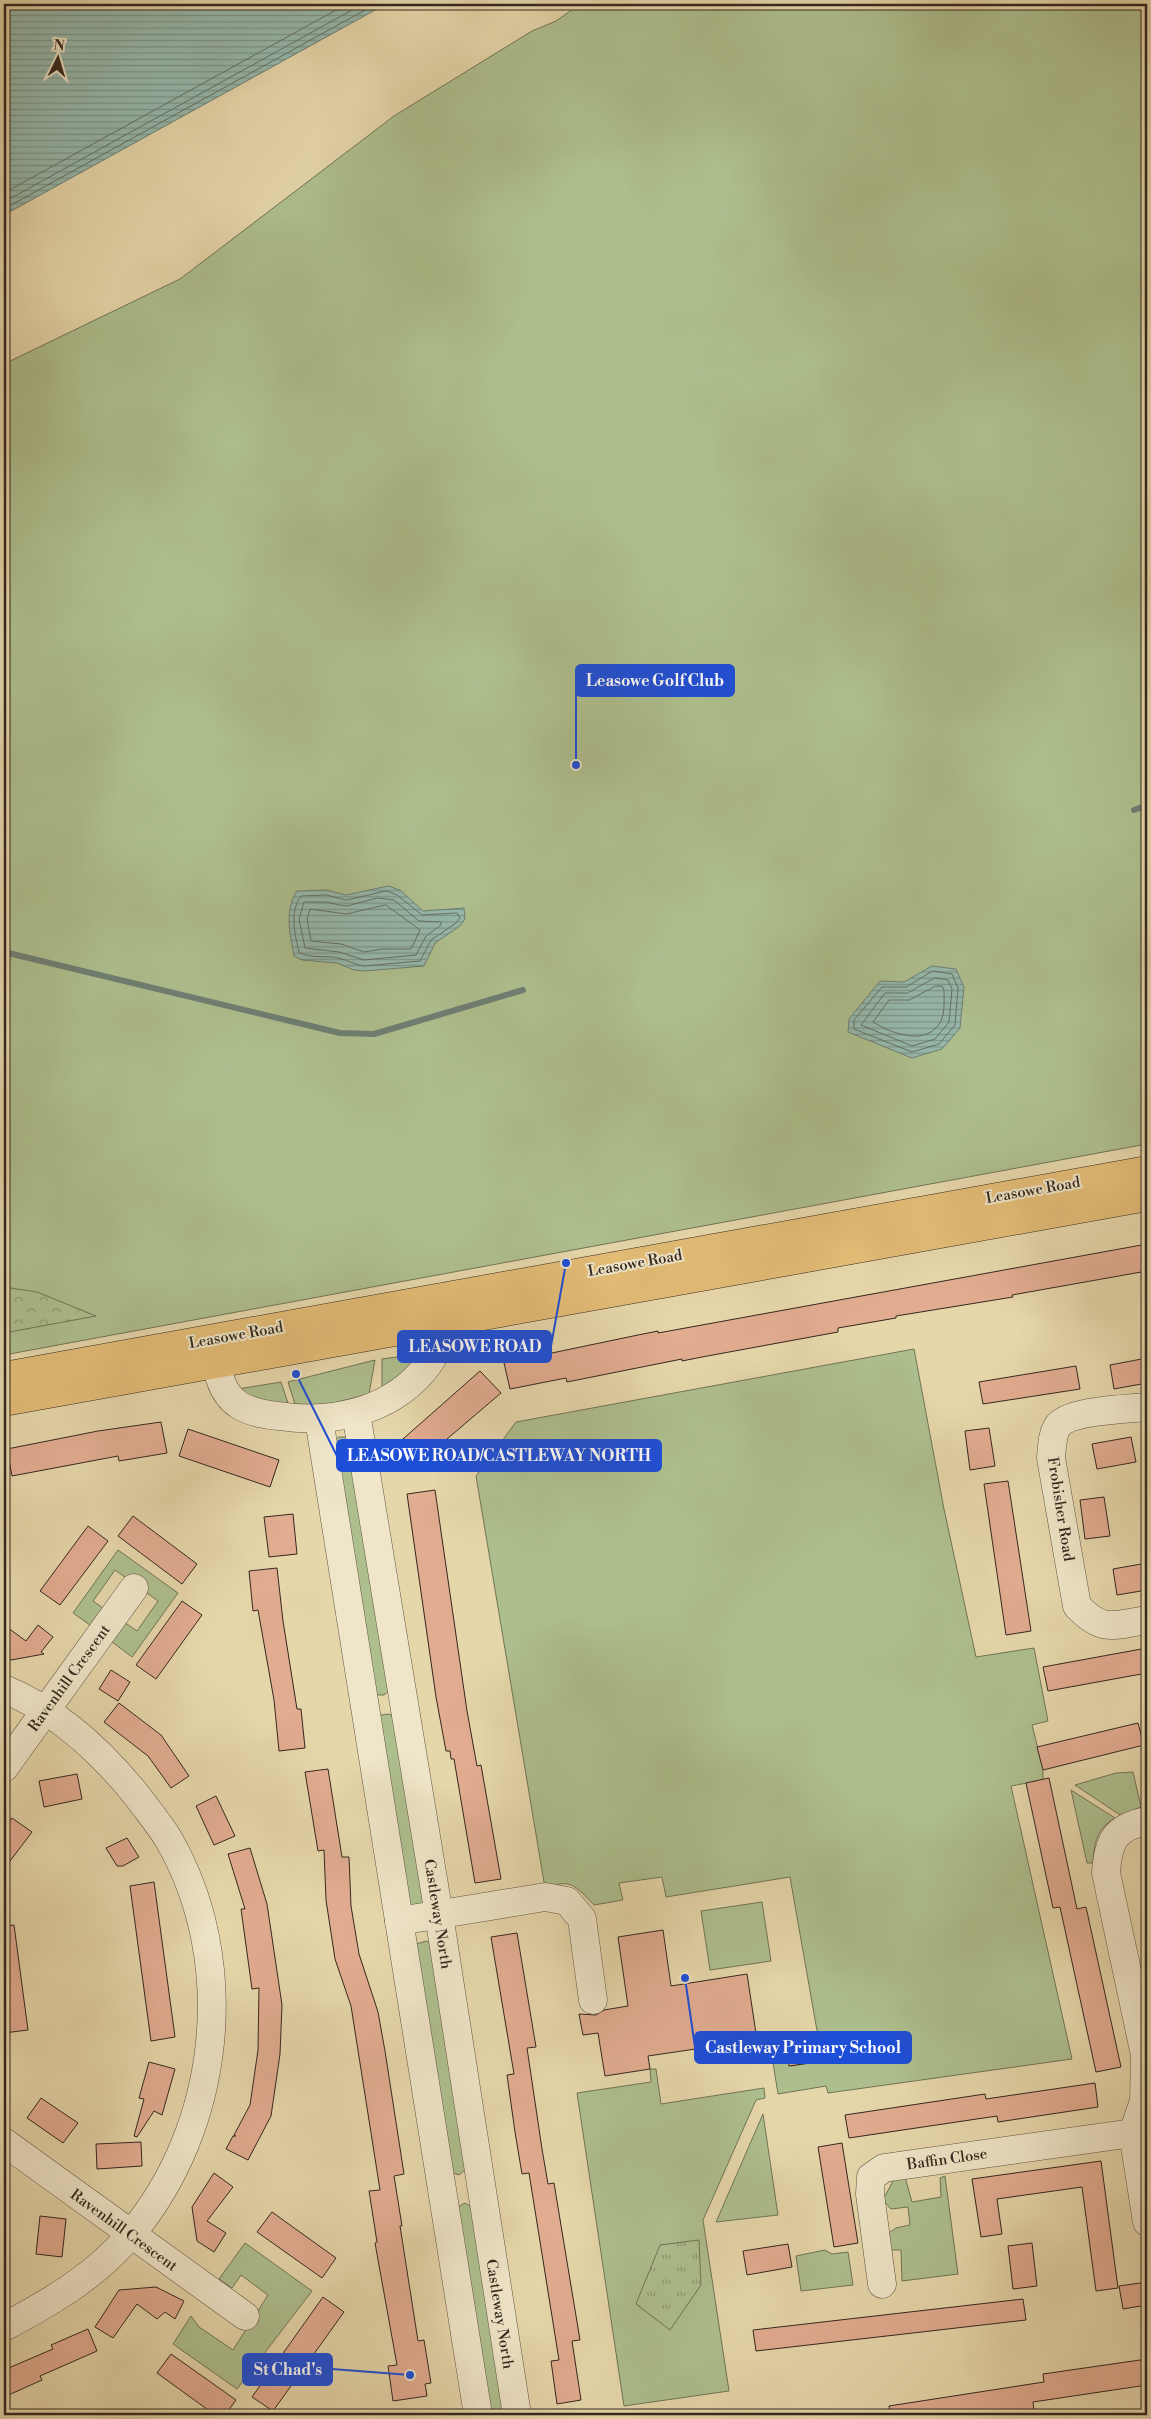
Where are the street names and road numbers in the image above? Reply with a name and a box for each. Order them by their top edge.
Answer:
street label: Leasowe Road [984,1173,1082,1208]
street label: Leasowe Road [586,1246,684,1281]
street label: Leasowe Road [187,1318,285,1353]
street label: Frobisher Road [1043,1456,1078,1563]
street label: Ravenhill Crescent [24,1620,115,1736]
street label: Castleway North [419,1858,456,1970]
street label: Baffin Close [905,2144,988,2175]
street label: Ravenhill Crescent [66,2185,182,2276]
street label: Castleway North [481,2258,518,2370]

